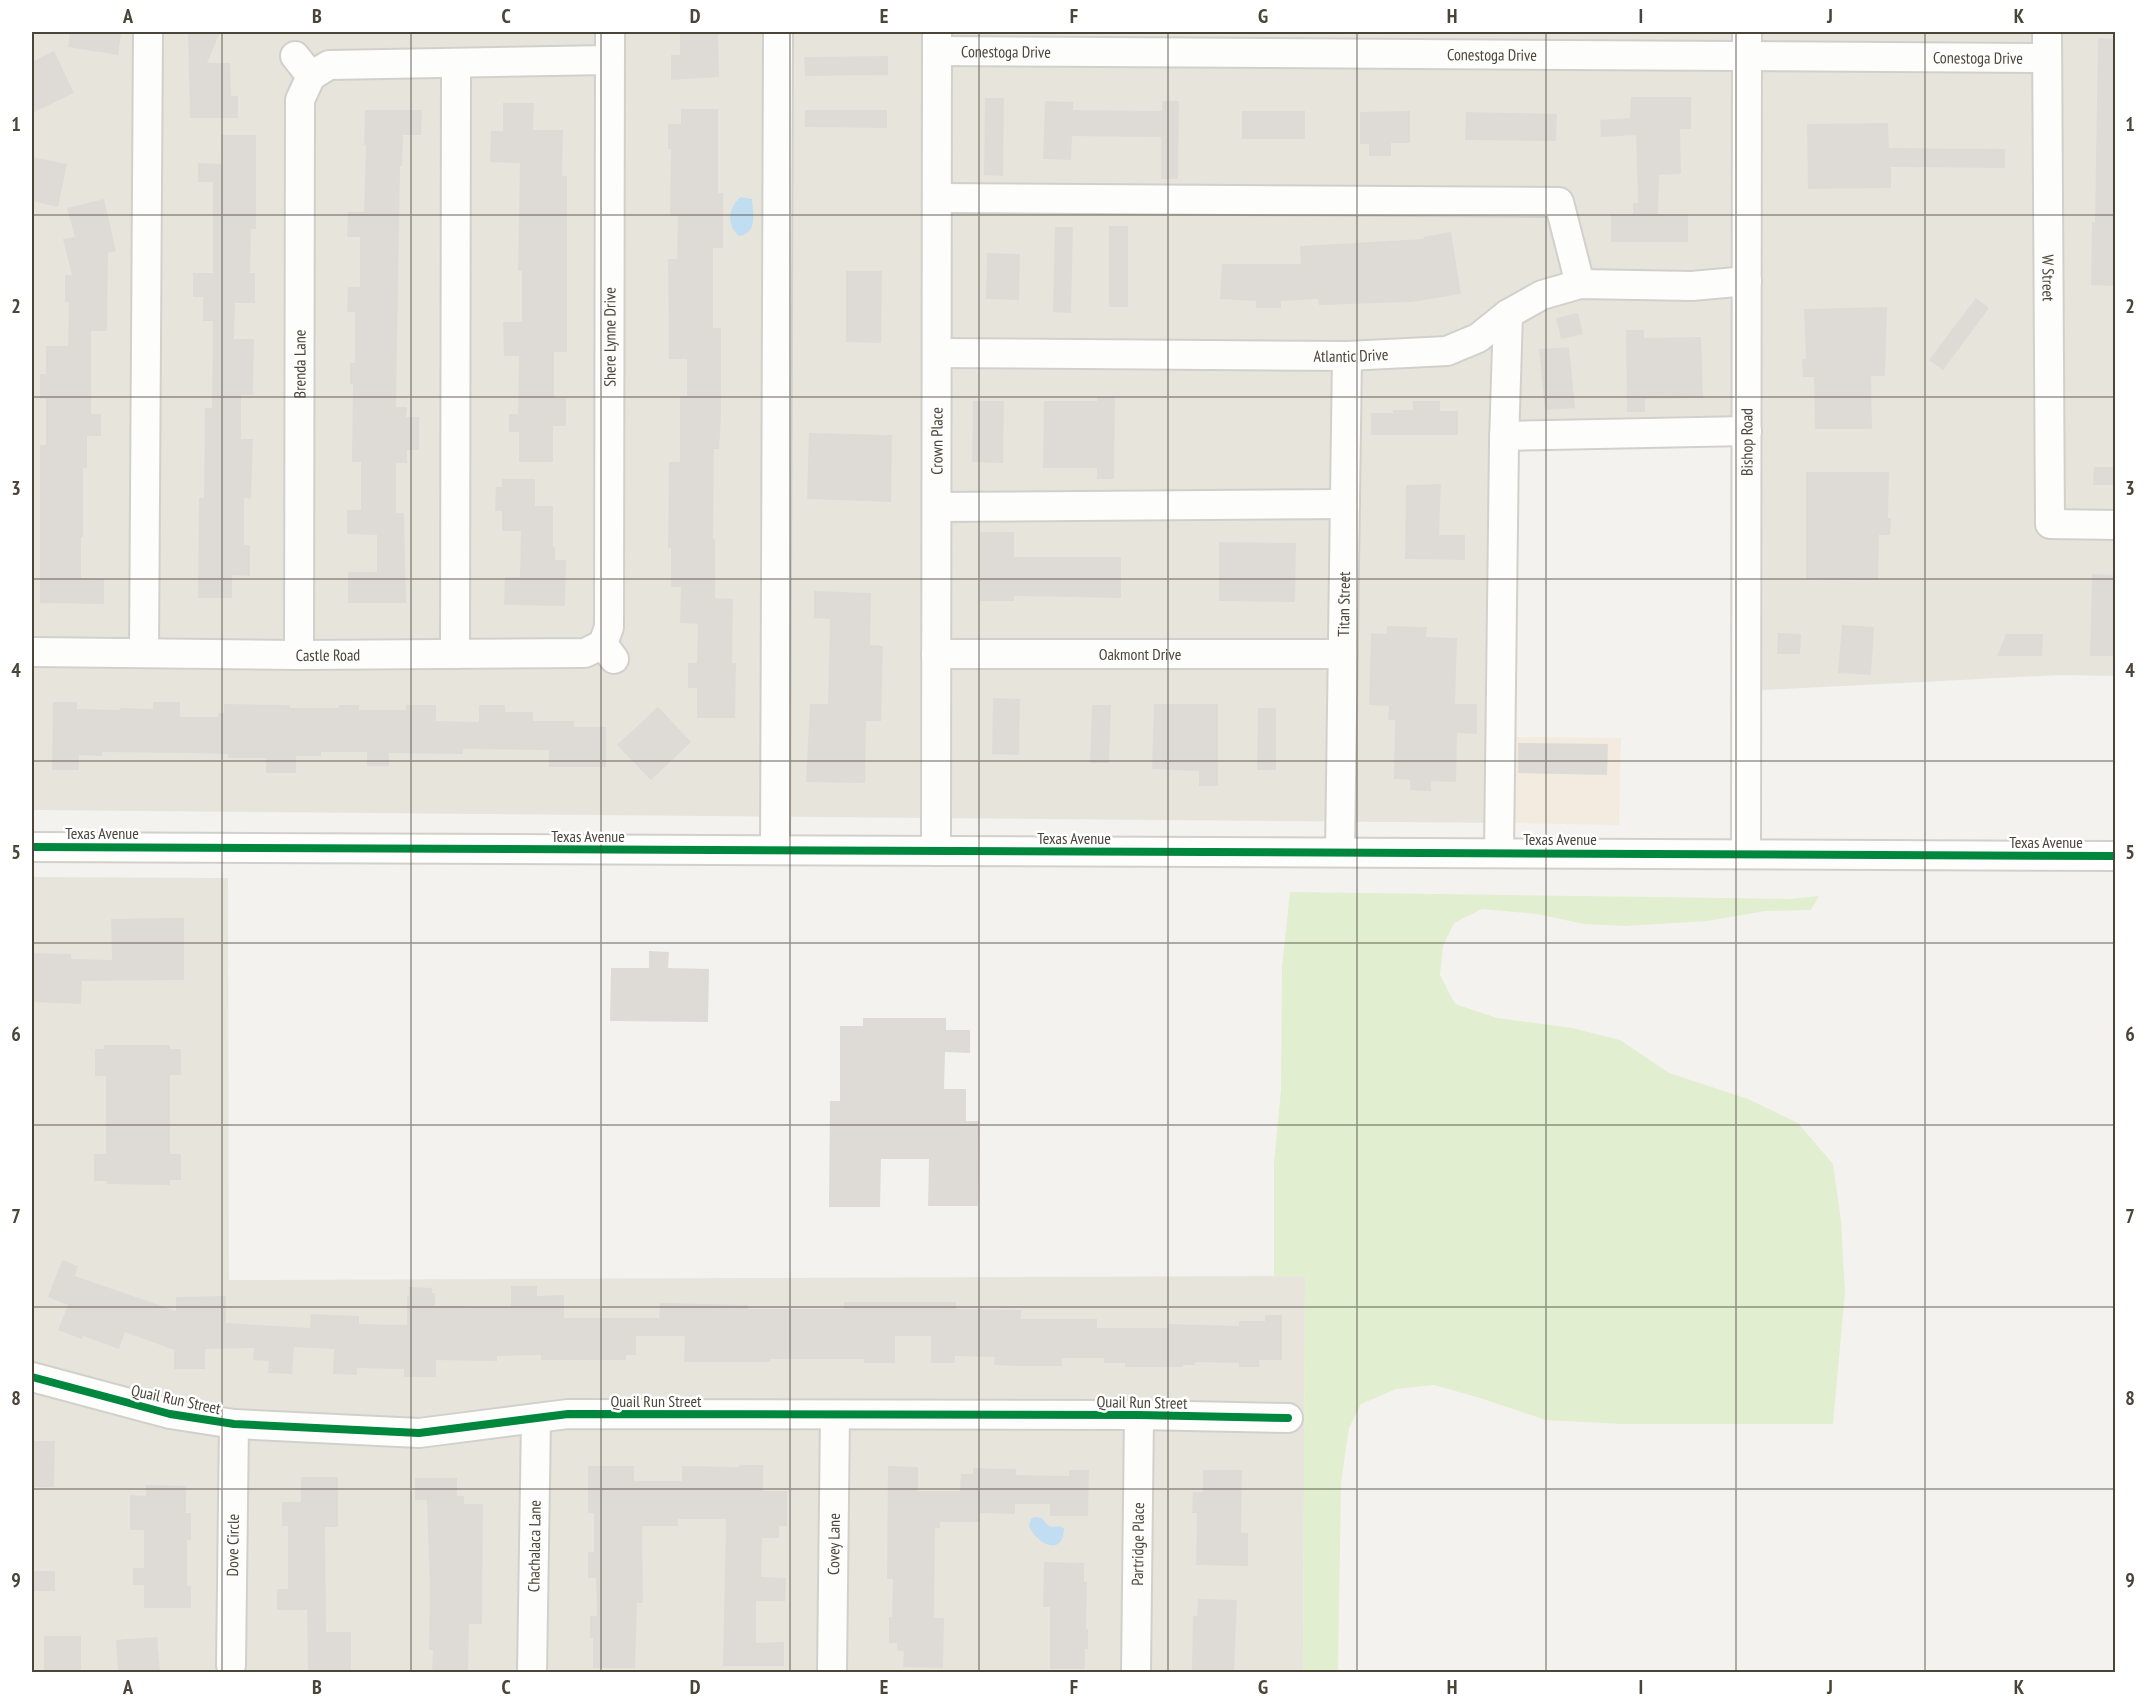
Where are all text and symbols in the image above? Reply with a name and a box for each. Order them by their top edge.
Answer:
text: A [122,3,134,29]
text: B [312,3,322,29]
text: C [501,3,511,29]
text: D [690,3,701,29]
text: E [880,3,888,29]
text: F [1070,3,1078,29]
text: G [1258,3,1268,29]
text: H [1447,3,1457,29]
text: I [1639,3,1643,29]
text: J [1826,3,1833,29]
text: K [2014,3,2025,29]
street label: Conestoga Drive [961,41,1051,62]
street label: Conestoga Drive [1447,44,1537,65]
street label: Conestoga Drive [1933,47,2023,68]
text: 1 [11,111,21,137]
text: 1 [2125,111,2135,137]
street label: W Street [2038,254,2059,302]
street label: Shere Lynne Drive [599,287,620,387]
text: 2 [11,293,21,319]
text: 2 [2125,293,2135,319]
street label: Brenda Lane [289,330,310,398]
street label: Atlantic Drive [1314,344,1389,366]
street label: Crown Place [926,407,947,475]
street label: Bishop Road [1736,408,1757,476]
text: 3 [11,475,21,501]
text: 3 [2125,475,2135,501]
street label: Titan Street [1333,571,1354,637]
street label: Oakmont Drive [1099,644,1181,664]
street label: Castle Road [296,645,360,665]
text: 4 [11,657,21,683]
text: 4 [2125,657,2135,683]
street label: Texas Avenue [65,823,139,843]
street label: Texas Avenue [551,826,625,846]
street label: Texas Avenue [1037,828,1111,848]
street label: Texas Avenue [1523,829,1597,849]
street label: Texas Avenue [2009,832,2083,852]
text: 5 [11,839,21,865]
text: 5 [2125,839,2135,865]
text: 6 [11,1021,21,1047]
text: 6 [2125,1021,2135,1047]
text: 7 [11,1203,21,1229]
text: 7 [2125,1203,2135,1229]
street label: Quail Run Street [129,1380,223,1418]
text: 8 [11,1385,21,1411]
text: 8 [2125,1385,2135,1411]
street label: Quail Run Street [611,1391,702,1411]
street label: Quail Run Street [1096,1391,1188,1413]
street label: Chachalaca Lane [523,1500,545,1592]
street label: Partridge Place [1127,1502,1148,1586]
street label: Covey Lane [823,1513,844,1575]
street label: Dove Circle [222,1514,243,1576]
text: 9 [11,1567,21,1593]
text: 9 [2125,1567,2135,1593]
text: A [122,1674,134,1700]
text: B [312,1674,322,1700]
text: C [501,1674,511,1700]
text: D [690,1674,701,1700]
text: E [880,1674,888,1700]
text: F [1070,1674,1078,1700]
text: G [1258,1674,1268,1700]
text: H [1447,1674,1457,1700]
text: I [1639,1674,1643,1700]
text: J [1826,1674,1833,1700]
text: K [2014,1674,2025,1700]

